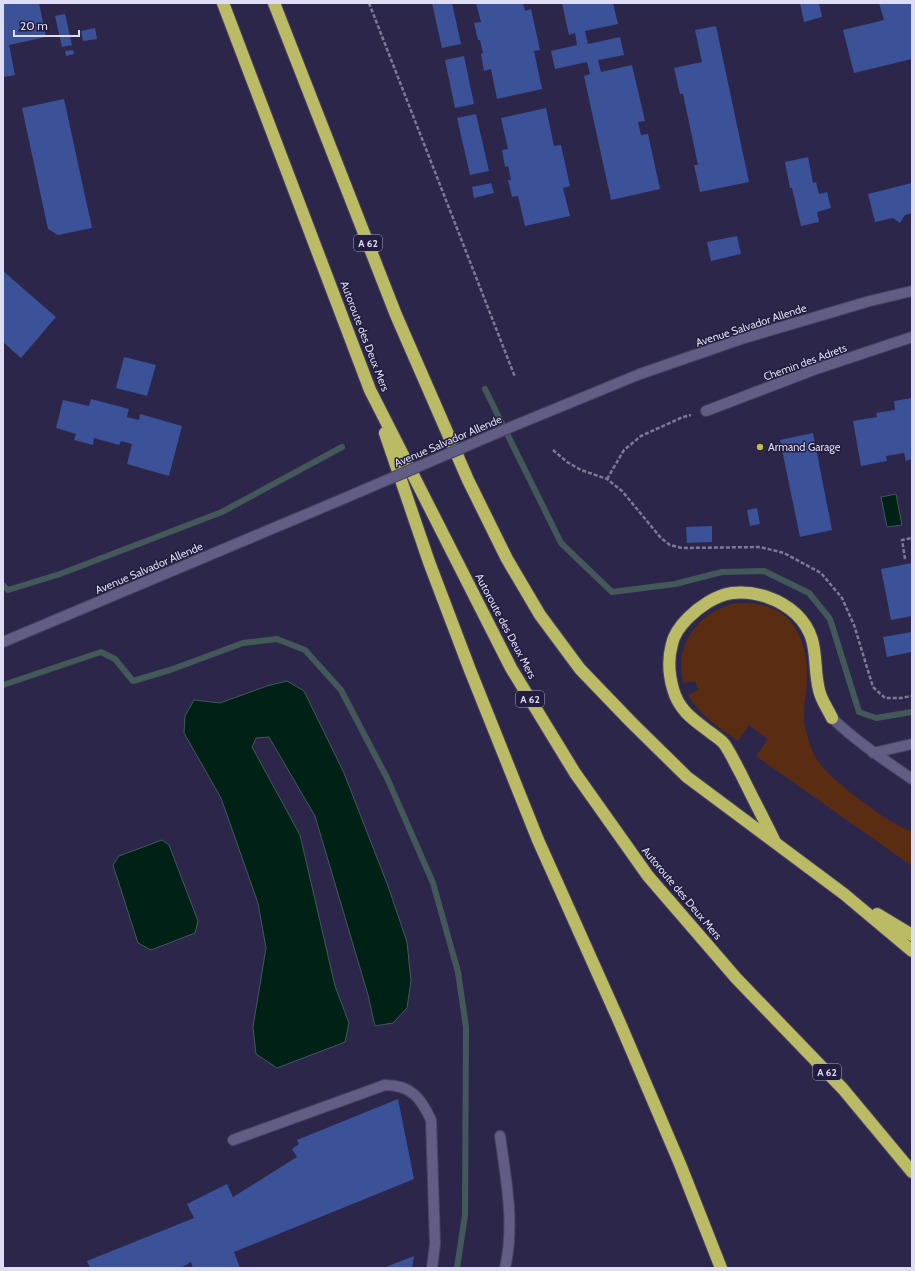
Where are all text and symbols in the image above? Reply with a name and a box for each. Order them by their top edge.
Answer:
scale bar [14,12,79,38]
text: 20 m [20,18,48,33]
road number: A 62 [354,235,382,251]
street label: Autoroute des Deux Mers [337,279,393,394]
street label: Avenue Salvador Allende [694,300,809,350]
street label: Chemin des Adrets [761,340,849,384]
street label: Avenue Salvador Allende [392,412,504,470]
place label: Armand Garage [768,440,841,454]
marker: Armand Garage [755,442,765,452]
street label: Avenue Salvador Allende [93,539,205,597]
street label: Autoroute des Deux Mers [472,571,540,681]
road number: A 62 [516,691,544,707]
street label: Autoroute des Deux Mers [639,844,725,943]
road number: A 62 [813,1064,841,1080]

